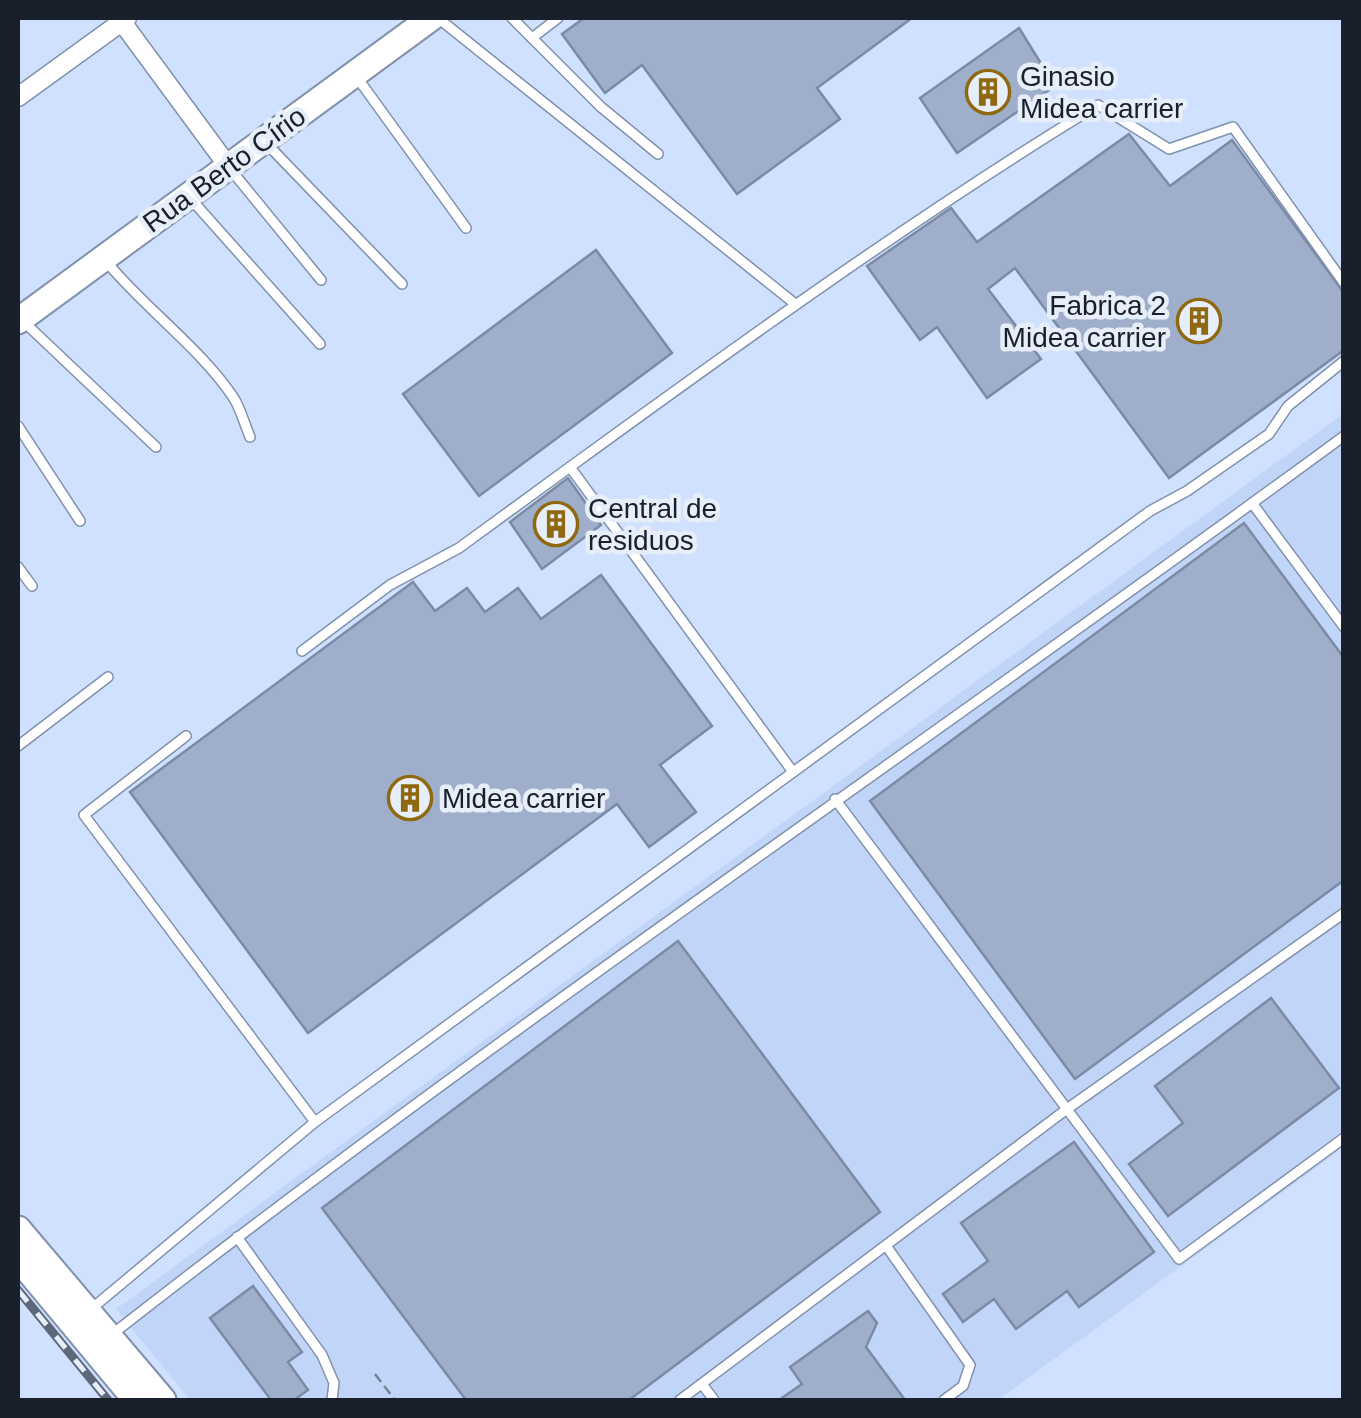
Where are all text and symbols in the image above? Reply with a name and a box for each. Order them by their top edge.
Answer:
place label: Ginasio Midea carrier [1020,61,1183,124]
building icon: Ginasio Midea carrier [965,69,1011,115]
street label: Rua Berto Círio [137,100,311,239]
place label: Fabrica 2 Midea carrier [1003,290,1166,353]
building icon: Fabrica 2 Midea carrier [1176,298,1222,344]
place label: Central de residuos [588,493,717,556]
building icon: Central de residuos [533,501,579,547]
building icon: Midea carrier [387,775,433,821]
place label: Midea carrier [442,783,605,814]

